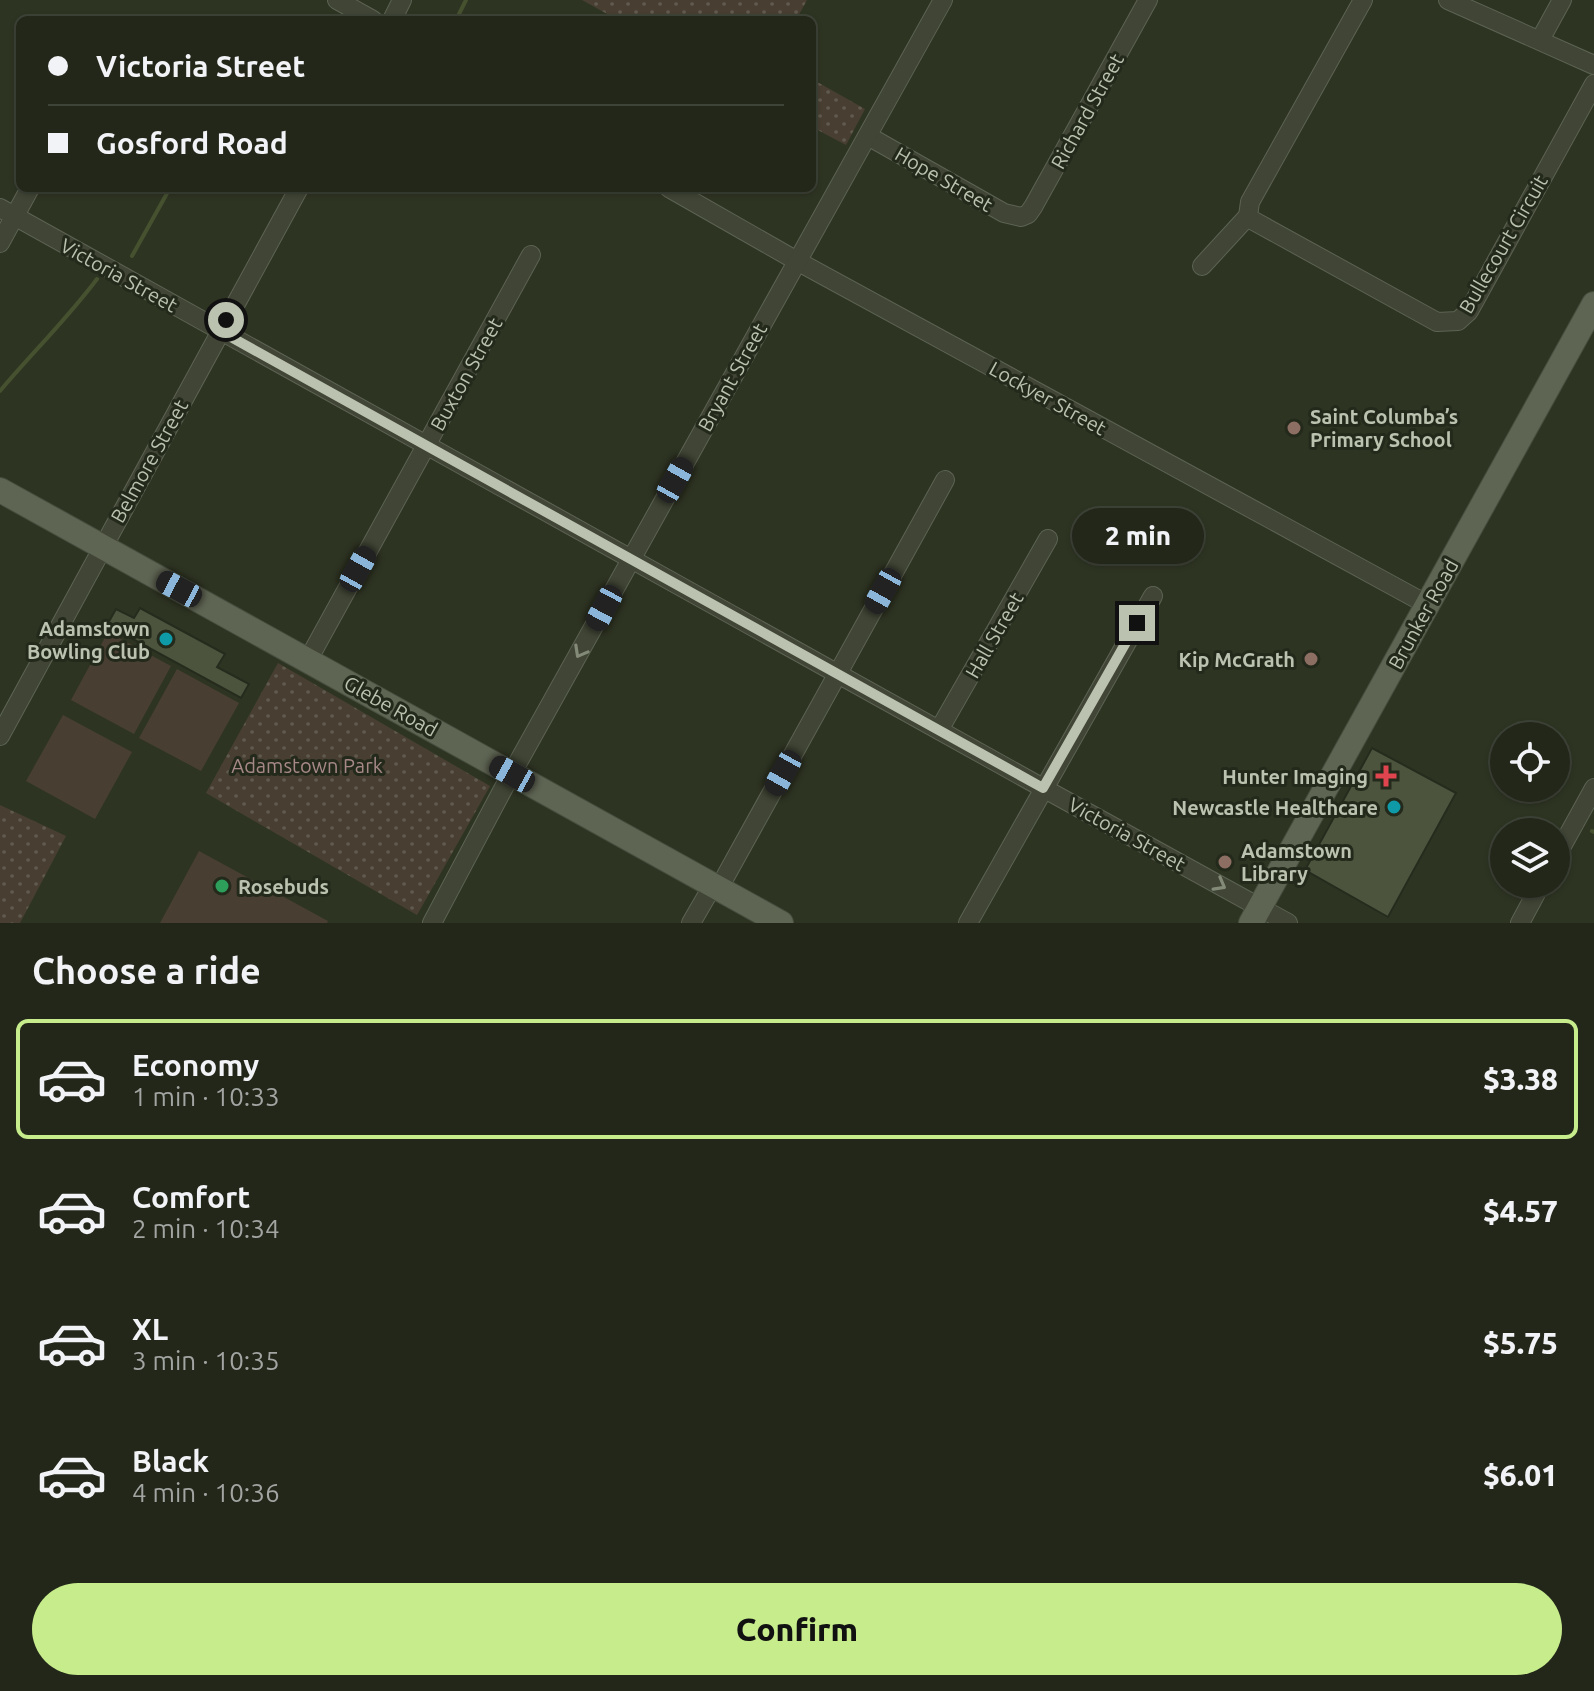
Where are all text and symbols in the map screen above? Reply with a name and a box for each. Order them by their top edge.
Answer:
text: Victoria Street [96,49,305,83]
street label: Richard Street [1046,49,1128,173]
text: Gosford Road [96,126,288,160]
street label: Hope Street [891,142,997,216]
street label: Bullecourt Circuit [1454,171,1552,317]
street label: Victoria Street [56,233,182,317]
route start [208,302,244,338]
street label: Buxton Street [425,313,507,434]
street label: Bryant Street [693,319,771,435]
street label: Lockyer Street [986,356,1111,440]
street label: Belmore Street [106,395,192,526]
place label: Saint Columba’s Primary School [1310,405,1458,451]
marker: Saint Columba’s Primary School [1285,419,1303,437]
car [653,453,697,507]
callout: 2 min [1071,507,1203,563]
text: 2 min [1105,521,1171,550]
car [336,542,380,596]
street label: Brunker Road [1383,555,1463,673]
car [861,564,905,618]
car [152,567,206,611]
car [582,581,626,635]
street label: Hall Street [960,588,1028,682]
route end [1119,605,1155,641]
place label: Adamstown Bowling Club [27,617,150,663]
marker: Adamstown Bowling Club [157,630,175,648]
one-way arrow [574,643,590,658]
place label: Kip McGrath [1178,648,1295,671]
marker: Kip McGrath [1302,650,1320,668]
street label: Glebe Road [340,671,442,741]
map controls [1490,722,1570,898]
button: locate [1490,722,1570,802]
car [761,746,805,800]
car [485,752,539,796]
park label: Adamstown Park [231,754,383,777]
place label: Hunter Imaging [1222,765,1368,788]
marker: Hunter Imaging [1375,765,1397,787]
street label: Victoria Street [1064,792,1190,876]
place label: Newcastle Healthcare [1172,796,1378,819]
marker: Newcastle Healthcare [1385,798,1403,816]
button: layers [1490,818,1570,898]
place label: Adamstown Library [1241,839,1352,885]
marker: Adamstown Library [1216,853,1234,871]
place label: Rosebuds [238,875,329,898]
one-way arrow [1212,875,1226,891]
marker: Rosebuds [213,877,231,895]
text: Choose a ride [32,950,261,991]
icon: car [36,1043,108,1115]
text: Economy [132,1048,259,1082]
text: $3.38 [1483,1062,1558,1096]
text: 1 min · 10:33 [132,1082,280,1111]
icon: car [36,1175,108,1247]
text: Comfort [132,1180,250,1214]
text: $4.57 [1483,1194,1558,1228]
text: 2 min · 10:34 [132,1214,280,1243]
icon: car [36,1307,108,1379]
text: XL [132,1312,168,1346]
text: $5.75 [1483,1326,1558,1360]
text: 3 min · 10:35 [132,1346,280,1375]
icon: car [36,1439,108,1511]
text: Black [132,1444,209,1478]
text: $6.01 [1483,1458,1558,1492]
text: 4 min · 10:36 [132,1478,280,1507]
button: Confirm [32,1583,1562,1675]

